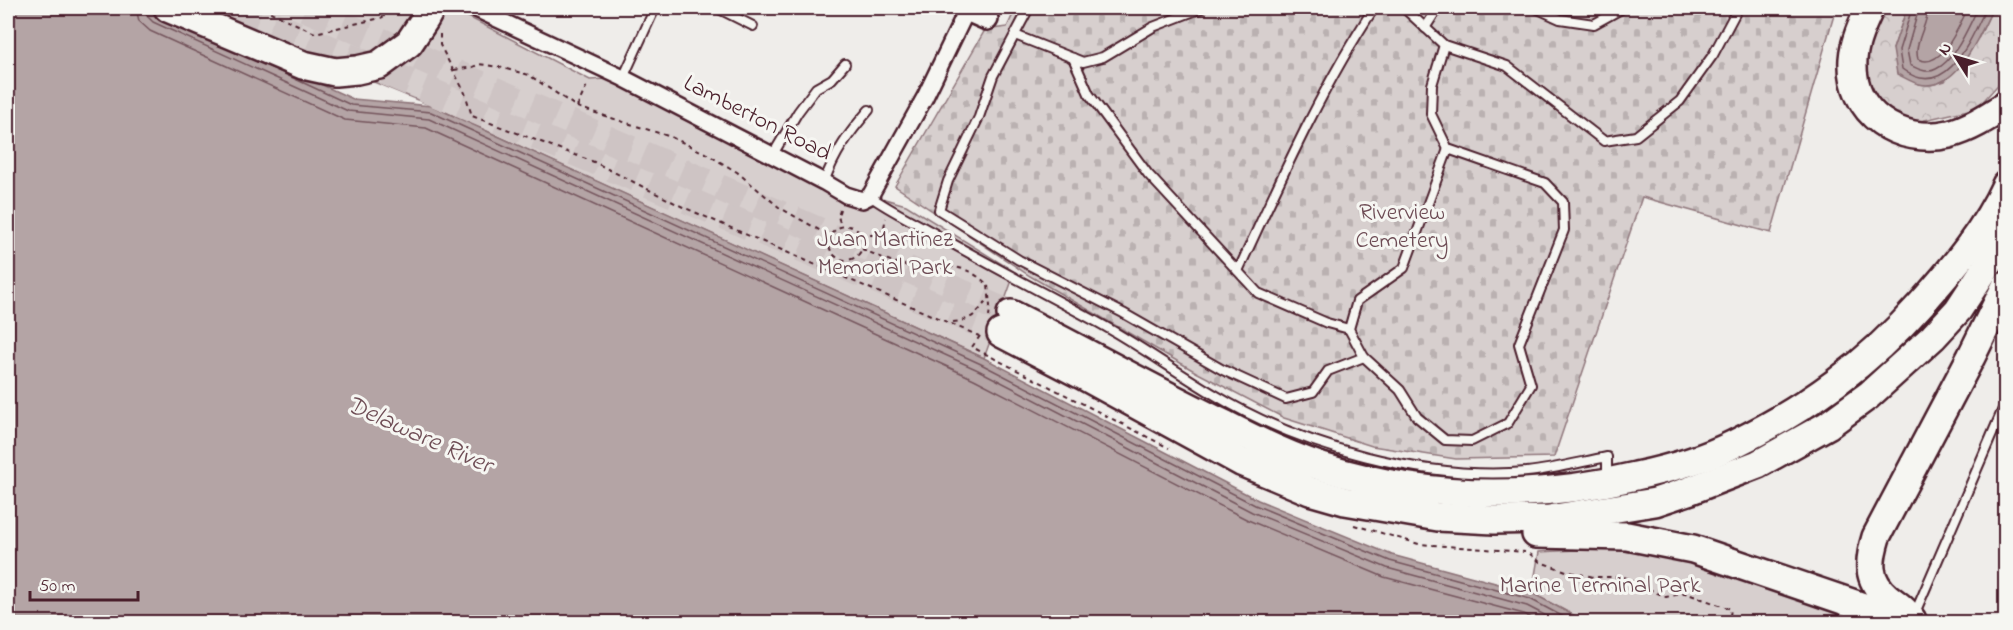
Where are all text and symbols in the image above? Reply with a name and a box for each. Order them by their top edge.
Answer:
north arrow [1926,27,1986,87]
text: N [1933,37,1959,61]
street label: Lamberton Road [677,67,838,172]
park label: Riverview Cemetery [1356,196,1448,260]
park label: Juan Martinez Memorial Park [817,223,954,286]
water label: Delaware River [340,387,501,486]
scale bar [30,564,138,602]
park label: Marine Terminal Park [1500,569,1701,604]
text: 50 m [39,574,76,600]

